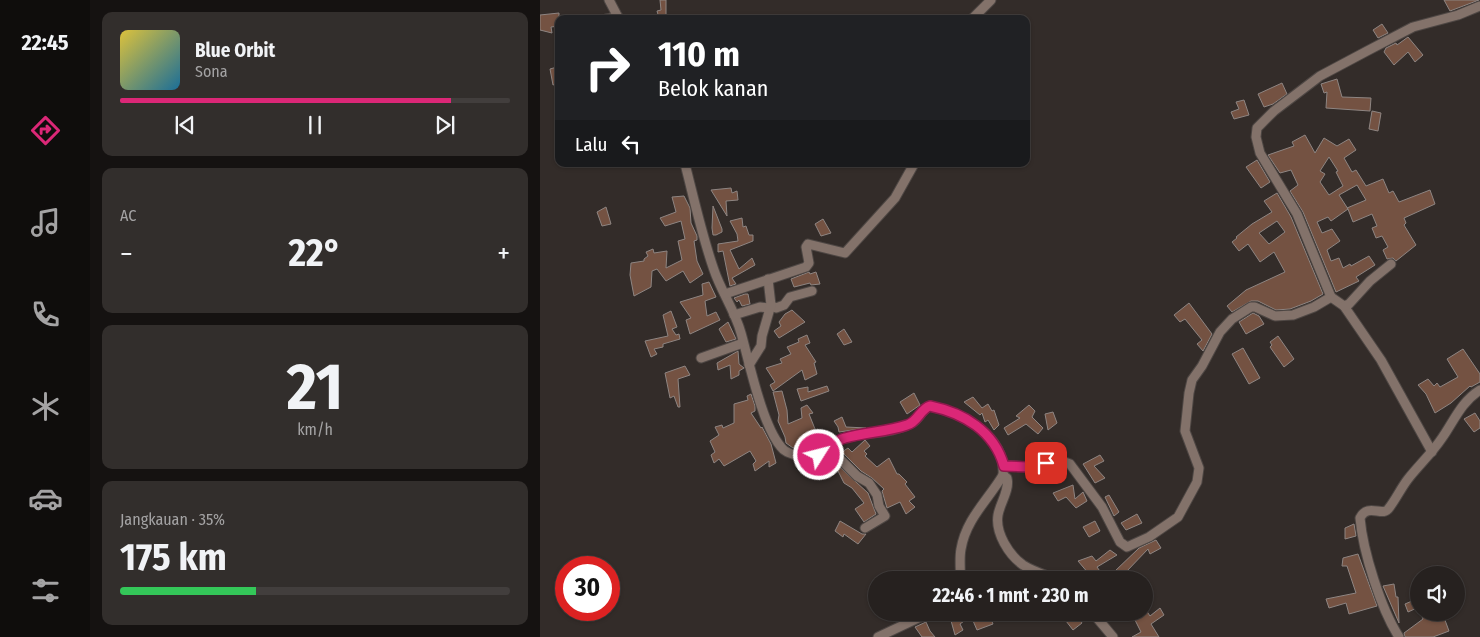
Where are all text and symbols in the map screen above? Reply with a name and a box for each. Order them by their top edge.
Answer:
text: 22:45 [21,29,69,56]
text: 110 m [658,33,740,75]
icon: right [575,35,640,100]
text: Blue Orbit [195,39,275,62]
text: Sona [195,62,228,81]
text: Belok kanan [658,75,768,102]
icon: previous [171,111,199,139]
icon: pause [301,111,329,139]
icon: next [431,111,459,139]
icon: directions [28,113,63,148]
icon: left [617,130,645,158]
text: Lalu [575,133,607,156]
icon: music [28,205,63,240]
text: AC [120,206,136,225]
text: 22° [288,230,341,276]
text: − [120,237,133,270]
text: + [497,237,510,270]
icon: phone [28,297,63,332]
text: 21 [287,348,343,426]
icon: climate [28,389,63,424]
text: km/h [297,420,333,439]
position arrow [792,428,844,480]
pin [1025,442,1067,484]
icon: arrive [1032,449,1060,477]
icon: car [28,481,63,516]
text: Jangkauan · 35% [120,510,225,529]
text: 175 km [120,534,227,580]
speed limit sign: 30 [555,556,620,621]
map controls [1410,566,1465,621]
button: sound [1410,566,1465,621]
icon: filters [28,573,63,608]
text: 22:46 · 1 mnt · 230 m [933,584,1088,607]

